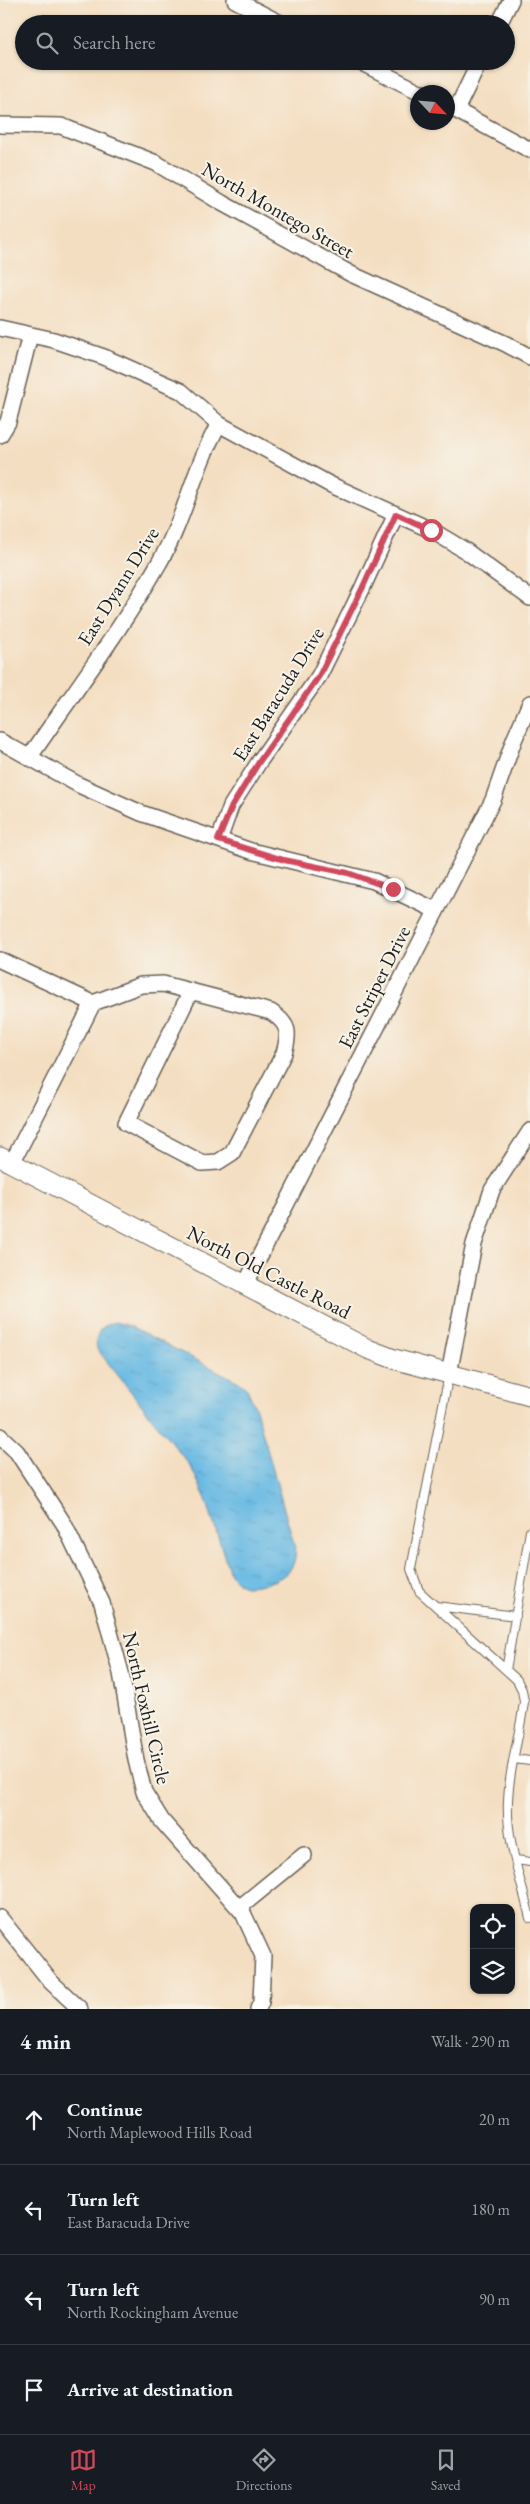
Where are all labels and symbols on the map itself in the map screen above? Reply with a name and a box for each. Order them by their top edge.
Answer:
north arrow [410,85,455,130]
street label: North Montego Street [197,156,359,265]
route start [420,519,443,542]
street label: East Dyann Drive [71,522,165,650]
street label: East Baracuda Drive [226,622,330,766]
route end [382,878,405,901]
street label: East Striper Drive [332,921,416,1053]
street label: North Old Castle Road [183,1219,356,1325]
street label: North Foxhill Circle [117,1629,177,1787]

